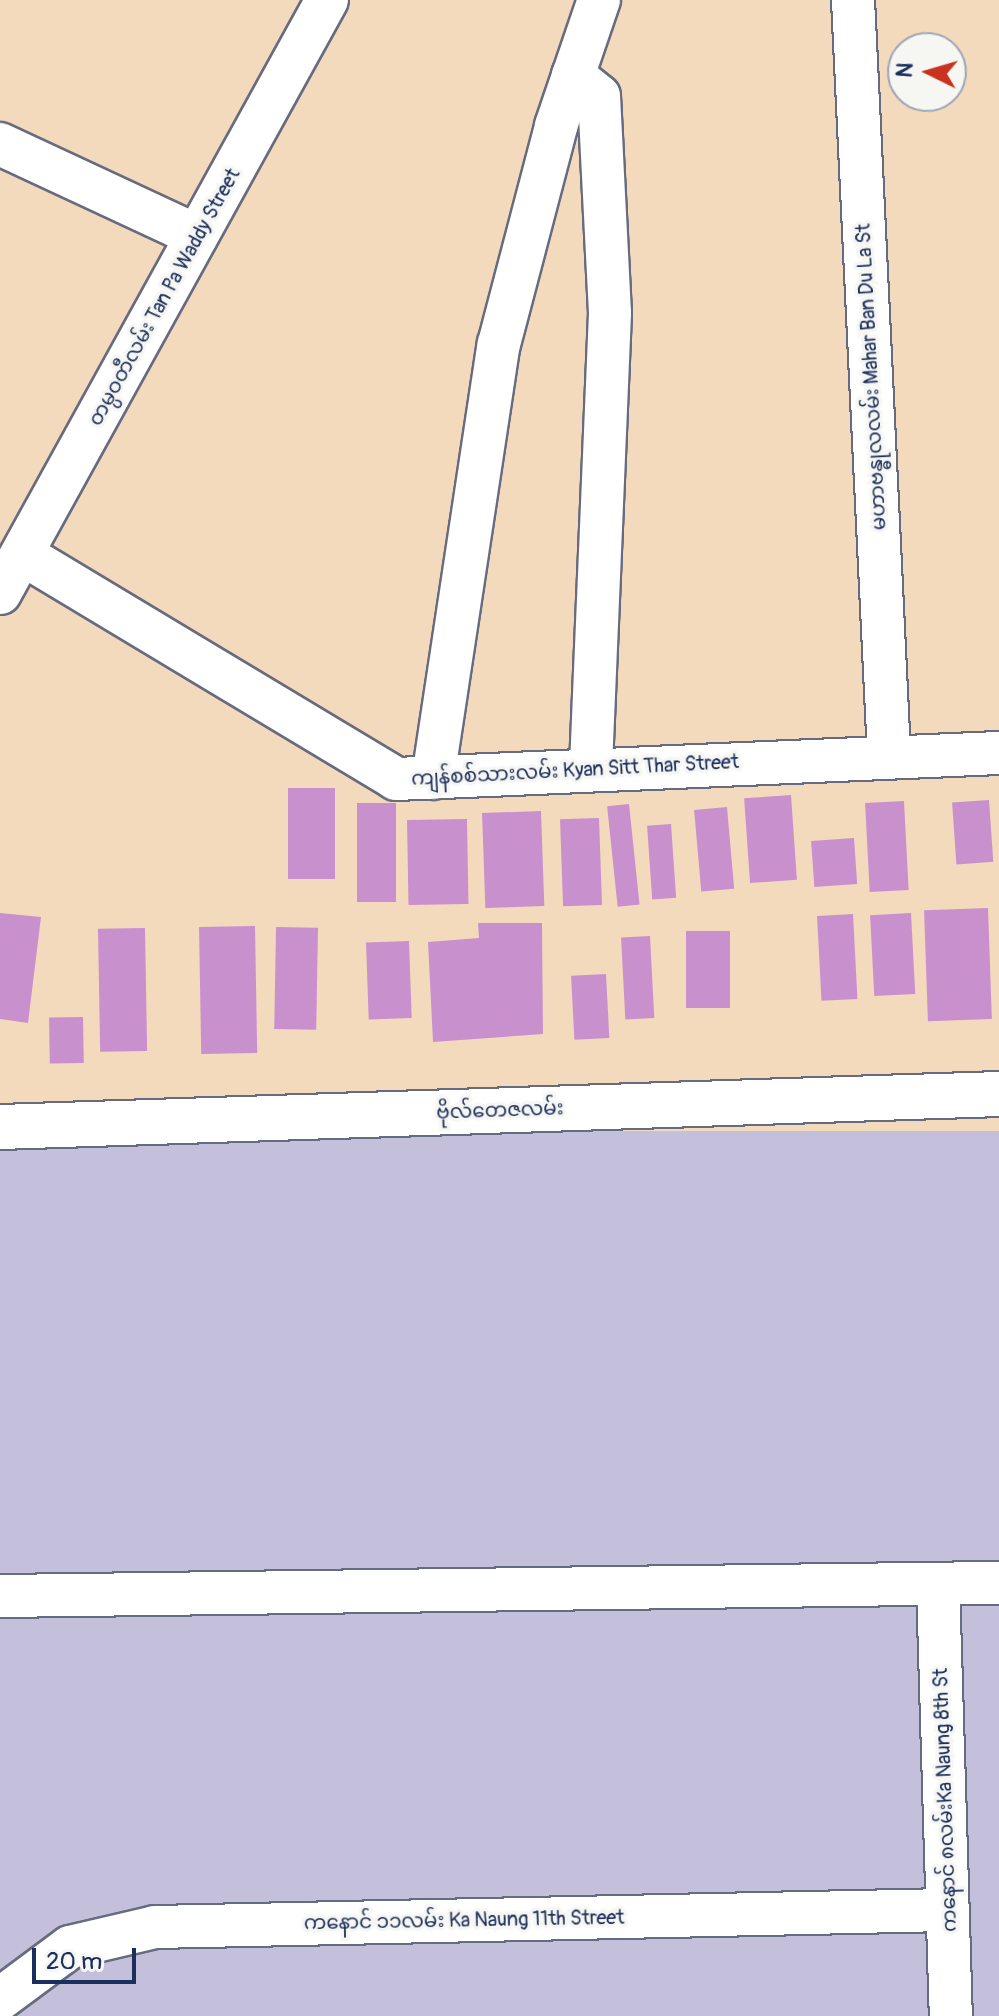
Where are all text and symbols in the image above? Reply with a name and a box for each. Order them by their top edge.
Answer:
north arrow [887,32,967,112]
text: N [890,61,920,79]
street label: တမ္ပဝတီလမ်း Tan Pa Waddy Street [83,164,245,430]
street label: မဟာဗန္ဓုလလမ်း Mahar Ban Du La St [851,223,891,531]
street label: ကျန်စစ်သားလမ်း Kyan Sitt Thar Street [411,749,739,791]
street label: ဗိုလ်တေဇလမ်း [436,1096,564,1124]
street label: ကနောင် ၈လမ်းKa Naung 8th St [928,1668,962,1932]
street label: ကနောင် ၁၁လမ်း Ka Naung 11th Street [304,1905,624,1935]
scale bar [36,1932,140,1982]
text: 20 m [46,1947,102,1976]

